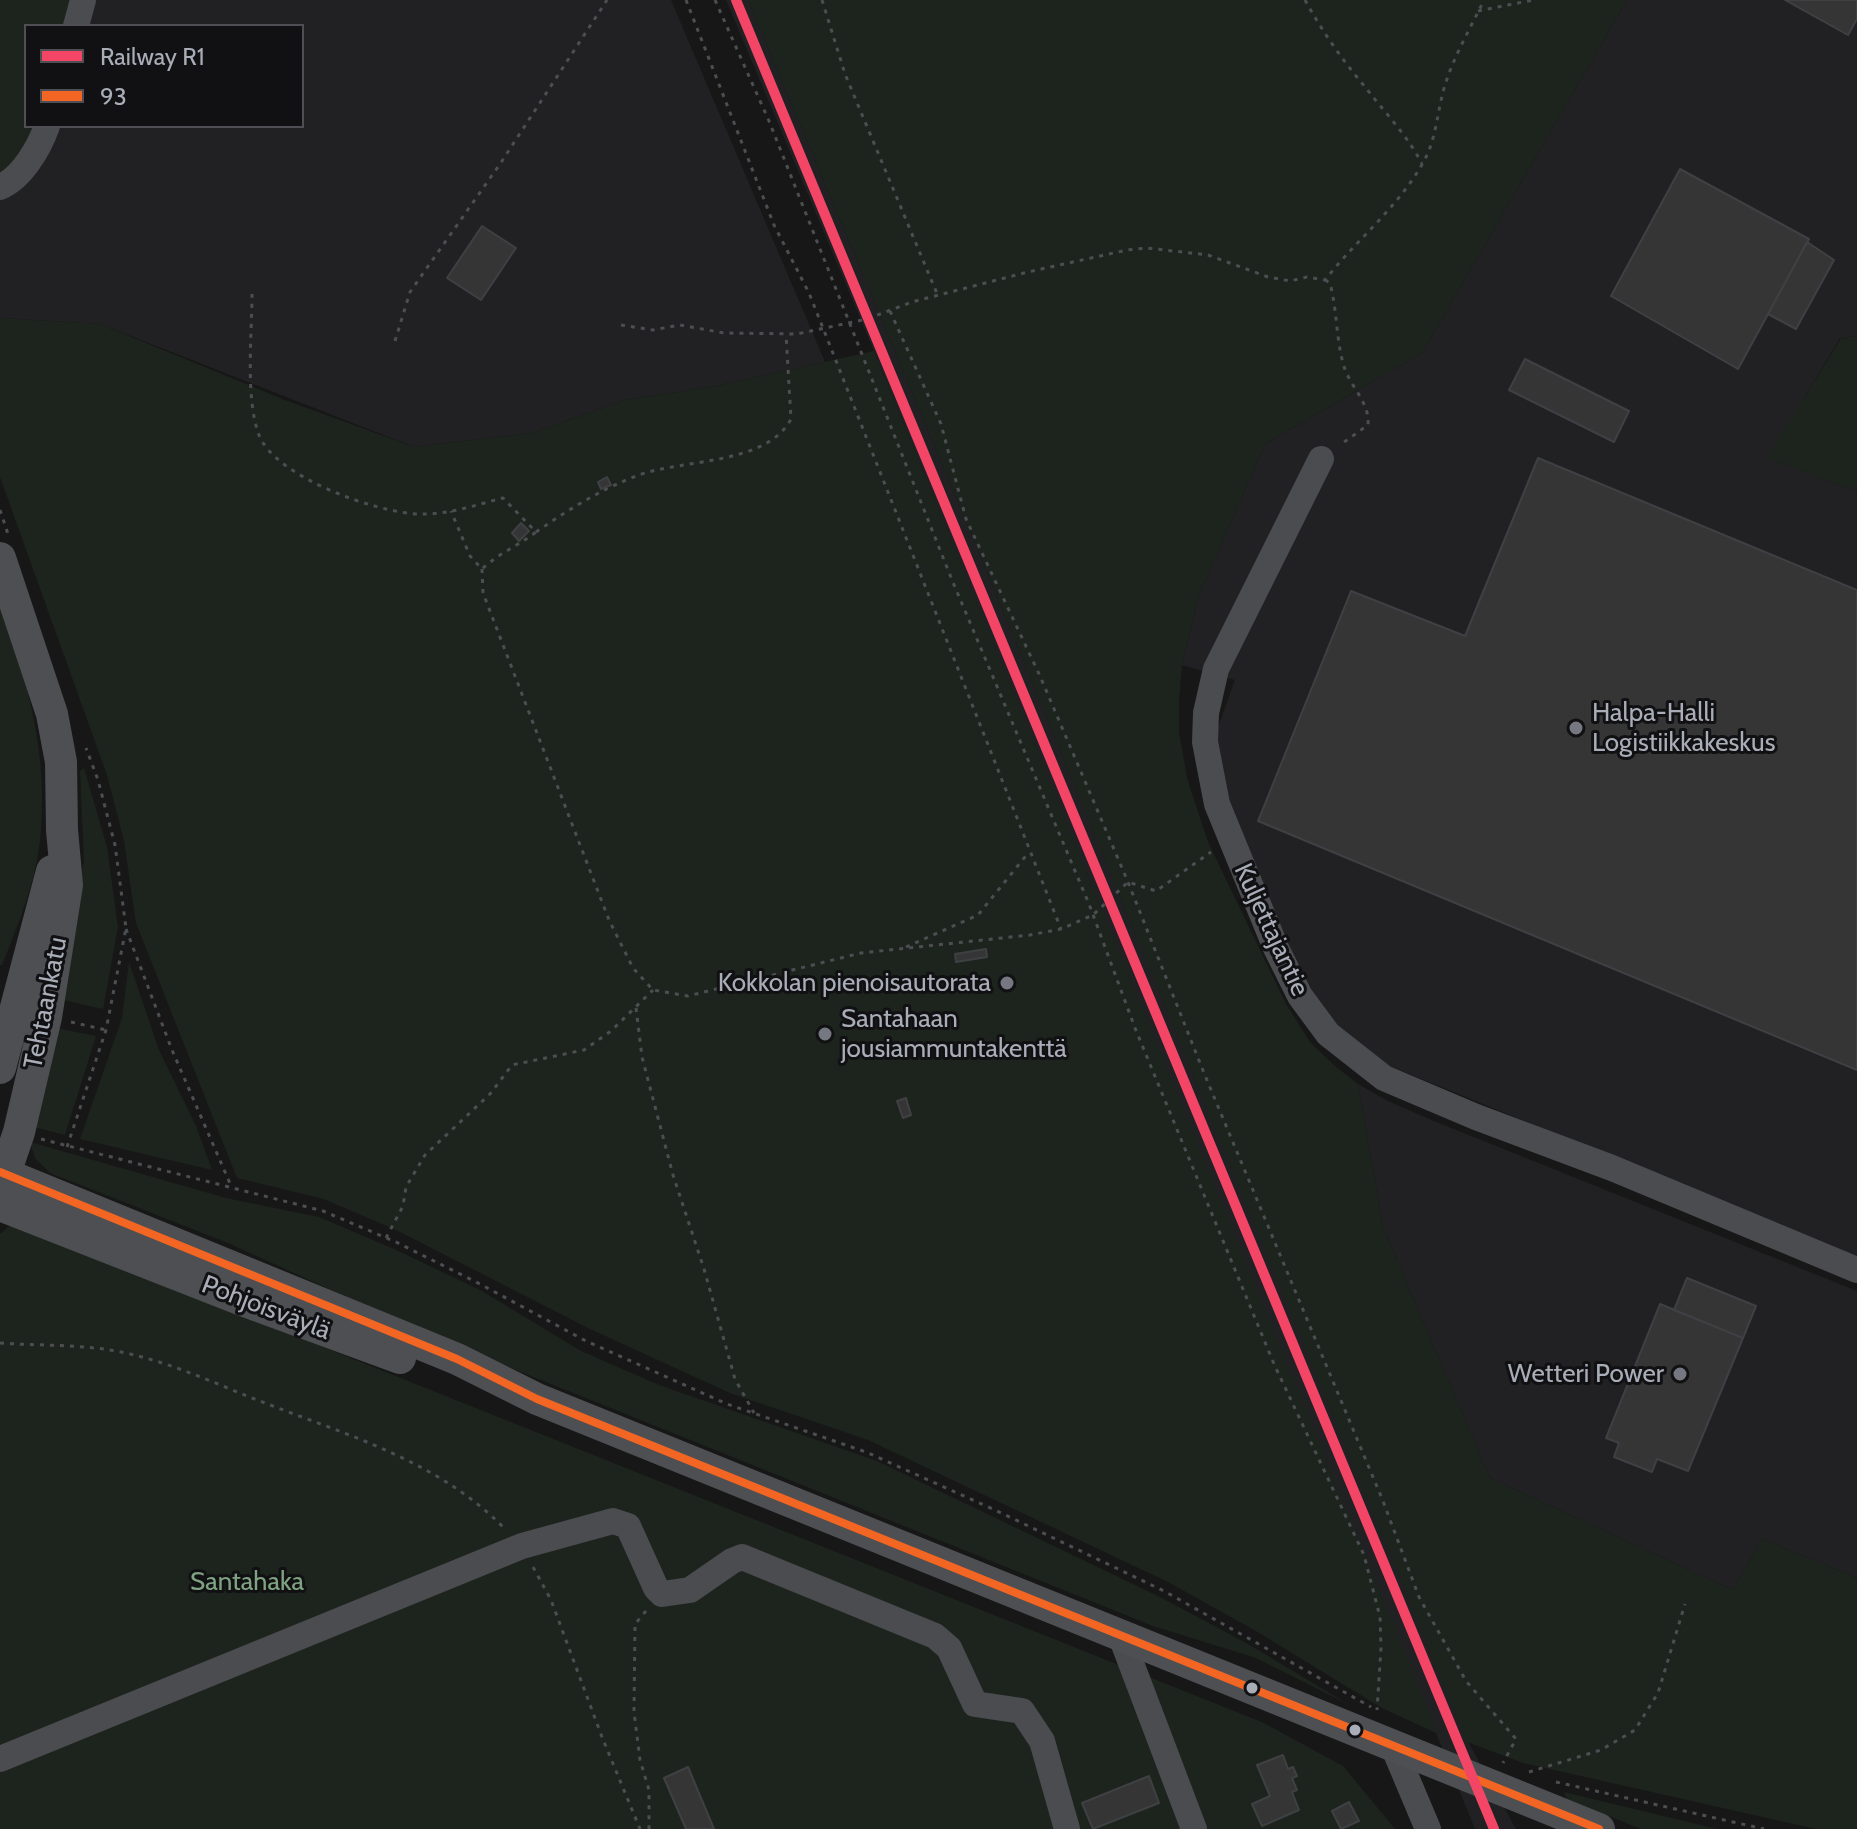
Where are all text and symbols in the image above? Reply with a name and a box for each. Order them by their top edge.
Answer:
legend [24,24,304,128]
text: Railway R1 [100,42,205,71]
text: 93 [100,82,127,111]
place label: Halpa-Halli Logistiikkakeskus [1592,697,1775,758]
marker: Halpa-Halli Logistiikkakeskus [1567,719,1585,737]
street label: Kuljettajantie [1227,859,1315,1001]
street label: Tehtaankatu [18,935,74,1071]
place label: Kokkolan pienoisautorata [718,967,991,999]
marker: Kokkolan pienoisautorata [998,974,1016,992]
place label: Santahaan jousiammuntakenttä [841,1003,1067,1064]
marker: Santahaan jousiammuntakenttä [816,1025,834,1043]
street label: Pohjoisväylä [197,1269,335,1347]
place label: Wetteri Power [1508,1358,1664,1390]
marker: Wetteri Power [1671,1365,1689,1383]
park label: Santahaka [190,1566,304,1598]
unlabelled marker [1244,1680,1260,1696]
unlabelled marker [1347,1722,1363,1738]

